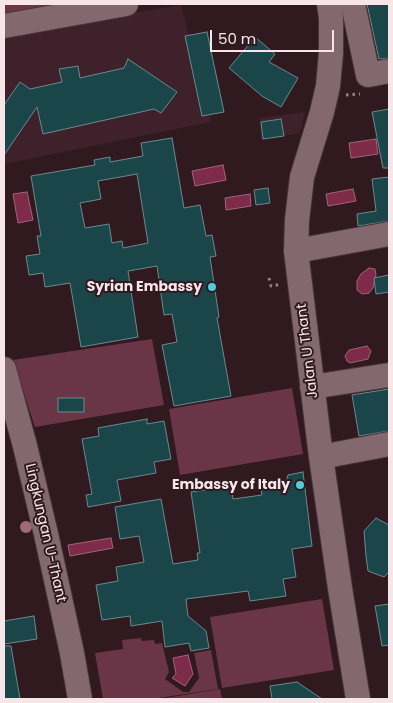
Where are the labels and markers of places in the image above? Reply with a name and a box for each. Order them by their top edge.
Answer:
place label: Syrian Embassy [87,279,202,295]
marker: Syrian Embassy [206,281,218,293]
place label: Embassy of Italy [172,477,290,493]
marker: Embassy of Italy [294,479,306,491]

